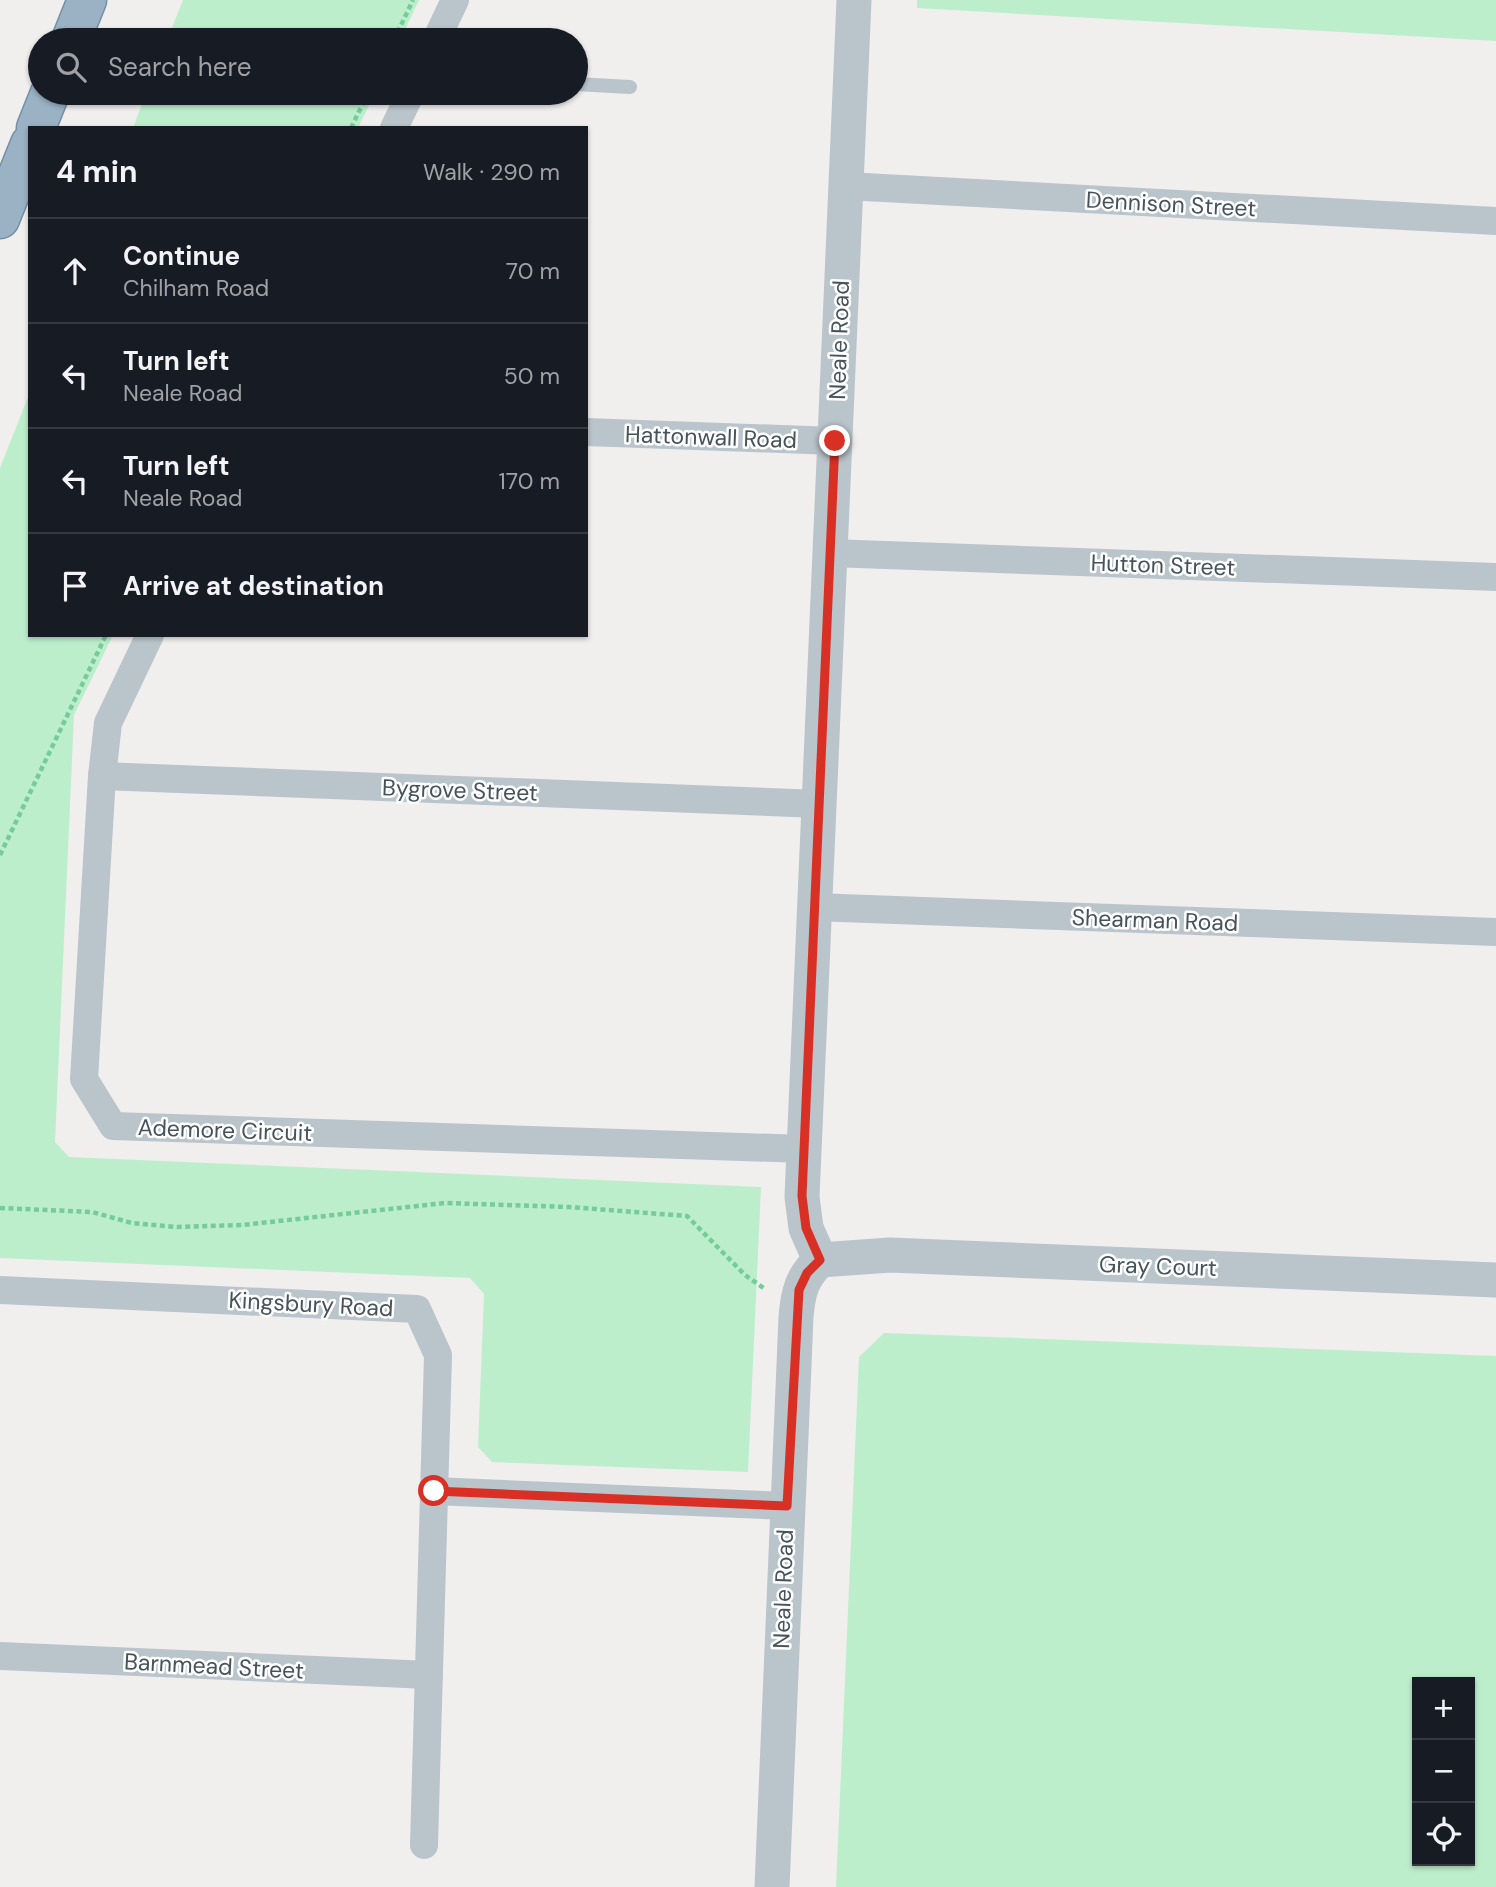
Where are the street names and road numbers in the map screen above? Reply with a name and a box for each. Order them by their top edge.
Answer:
street label: Dennison Street [1085,185,1257,223]
street label: Neale Road [822,280,856,400]
street label: Hattonwall Road [625,419,797,455]
street label: Hutton Street [1090,547,1236,583]
street label: Bygrove Street [382,772,538,808]
street label: Shearman Road [1071,902,1239,938]
street label: Ademore Circuit [137,1112,313,1148]
street label: Gray Court [1099,1249,1217,1283]
street label: Kingsbury Road [228,1285,394,1323]
street label: Neale Road [766,1529,800,1649]
street label: Barnmead Street [123,1646,305,1686]

